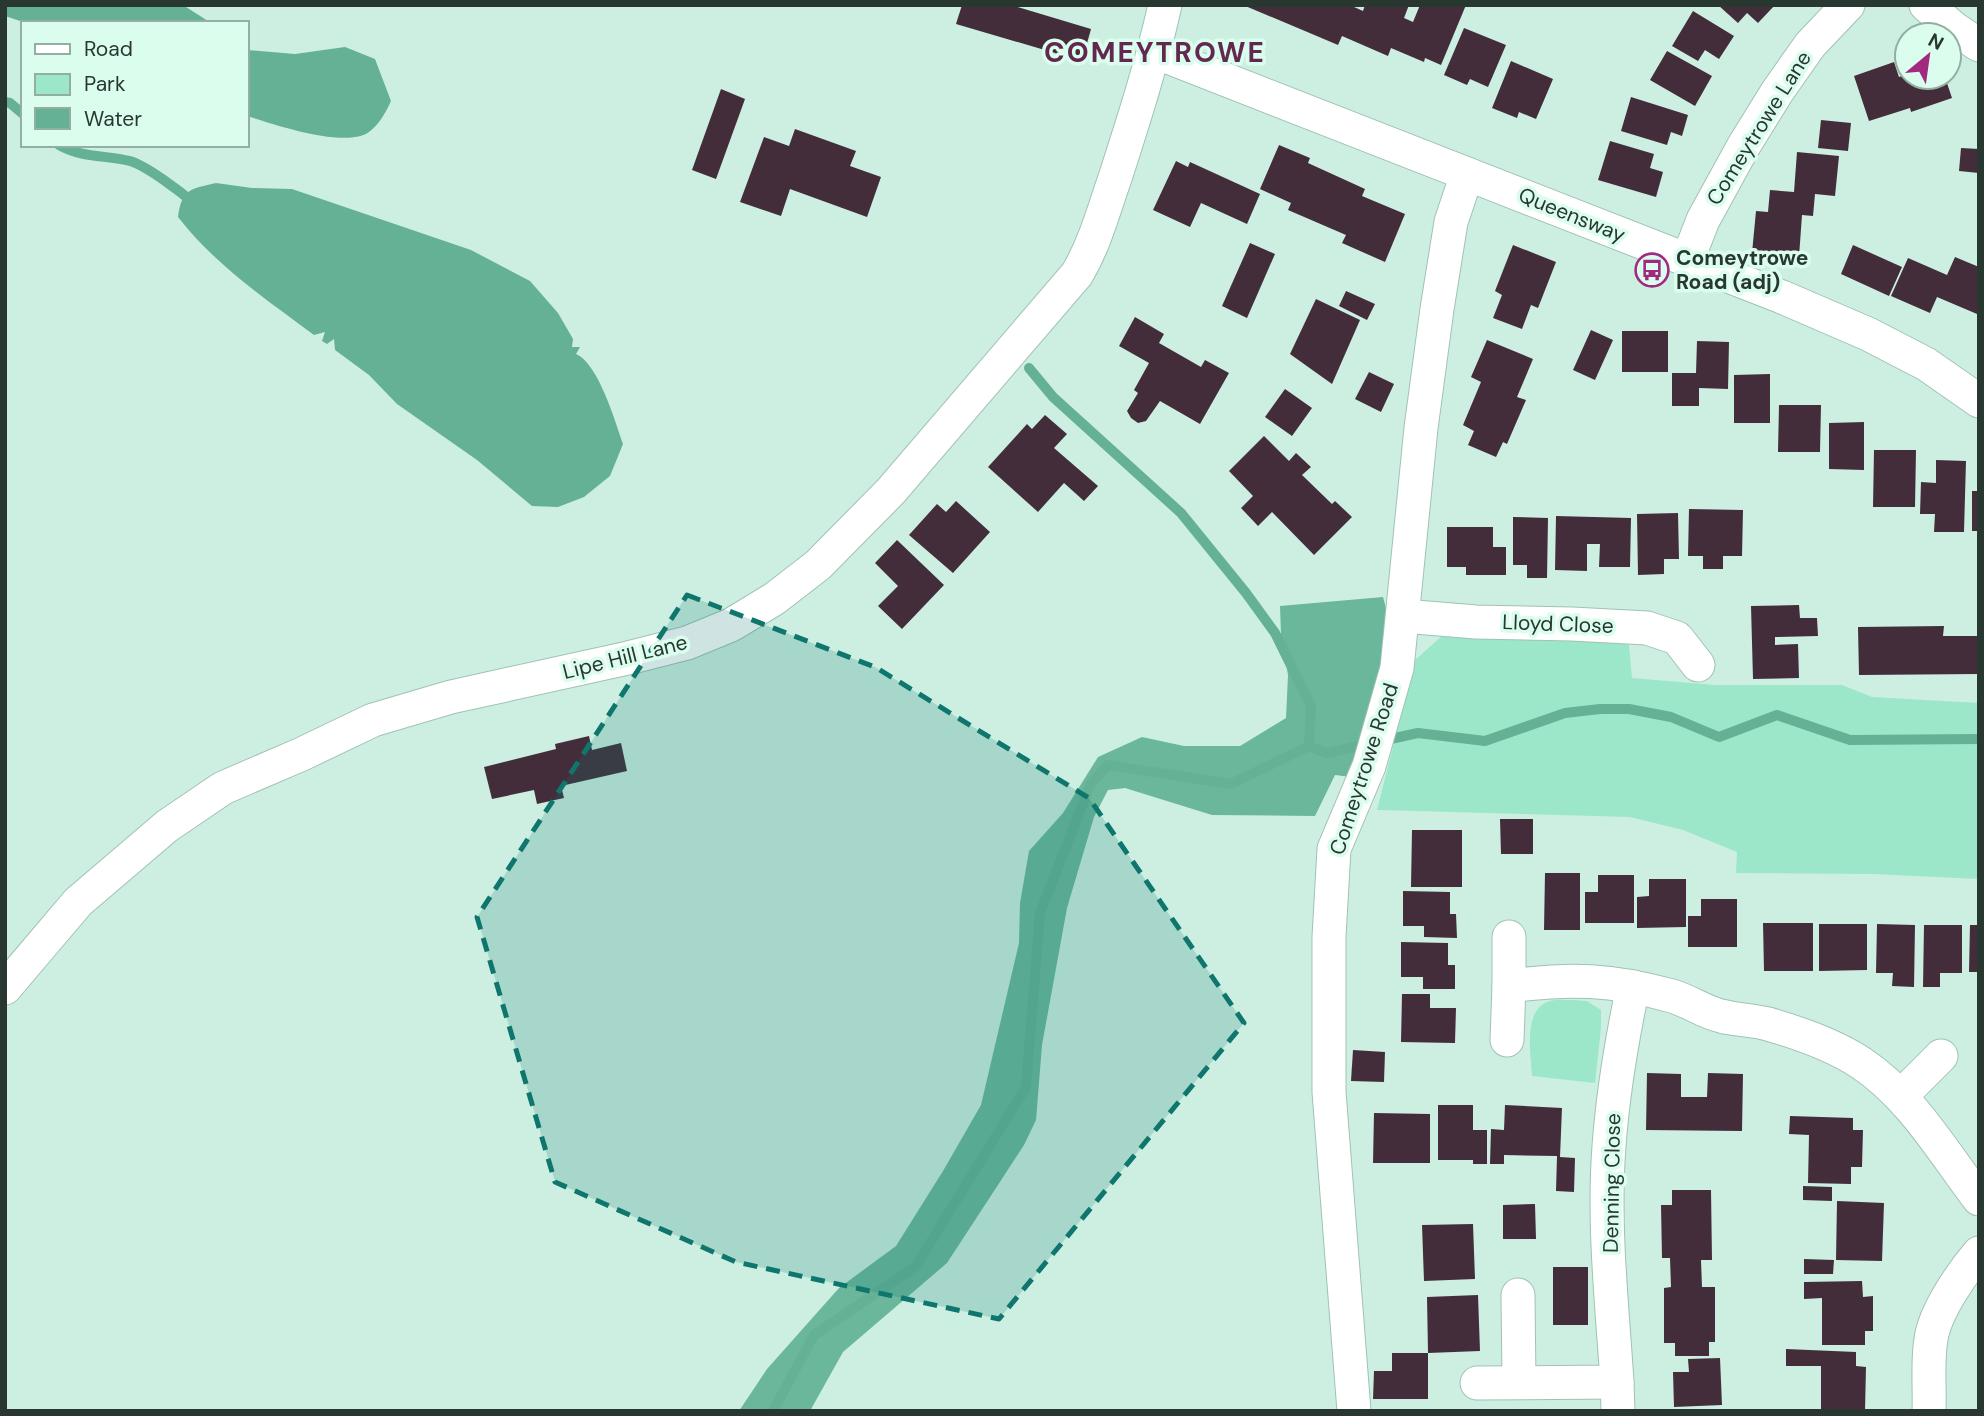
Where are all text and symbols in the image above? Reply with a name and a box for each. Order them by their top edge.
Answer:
legend [21,21,248,147]
north arrow [1893,21,1963,91]
text: N [1924,27,1948,56]
district label: COMEYTROWE [1044,34,1266,71]
text: Road [84,35,133,63]
street label: Comeytrowe Lane [1700,46,1818,210]
text: Park [84,70,126,98]
text: Water [84,105,142,133]
street label: Queensway [1514,181,1630,249]
place label: Comeytrowe Road (adj) [1676,244,1808,296]
bus stop icon: Comeytrowe Road (adj) [1633,251,1671,289]
street label: Lloyd Close [1502,608,1614,640]
street label: Lipe Hill Lane [560,628,690,686]
street label: Comeytrowe Road [1323,680,1405,858]
street label: Denning Close [1597,1113,1627,1253]

